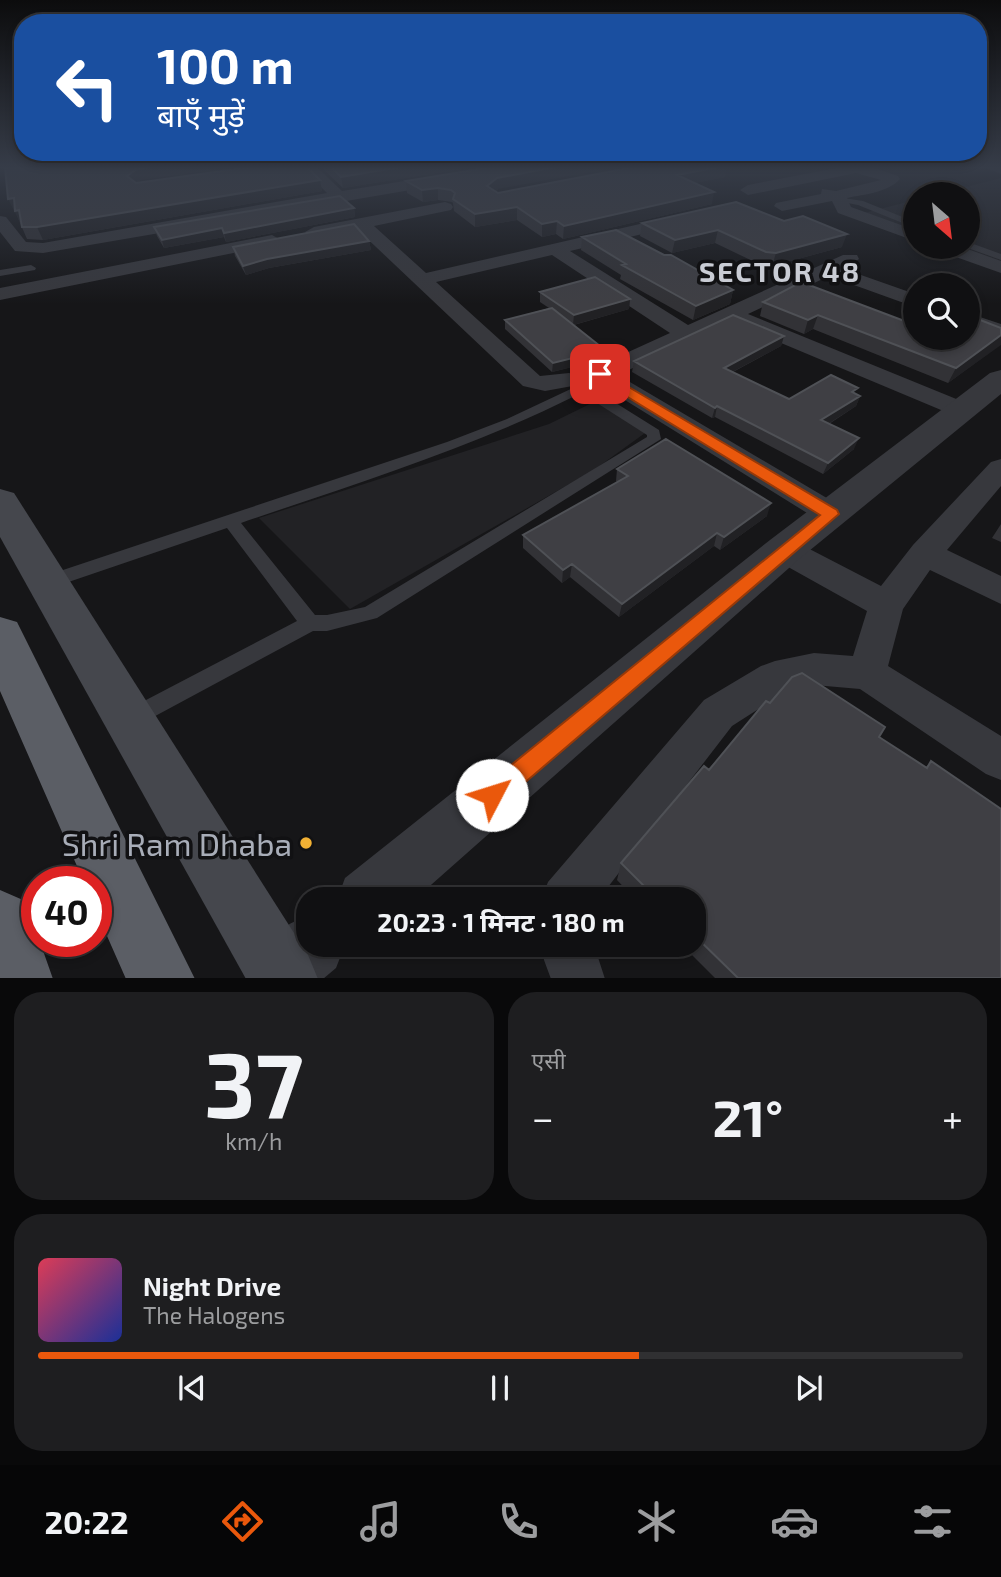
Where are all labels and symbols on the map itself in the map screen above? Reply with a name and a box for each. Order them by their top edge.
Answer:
north arrow [903,182,980,259]
district label: SECTOR 48 [699,254,861,288]
pin [570,344,630,404]
position arrow [455,758,529,832]
place label: Shri Ram Dhaba [62,824,292,862]
marker: Shri Ram Dhaba [298,835,314,851]
speed limit sign: 40 [21,866,112,957]

